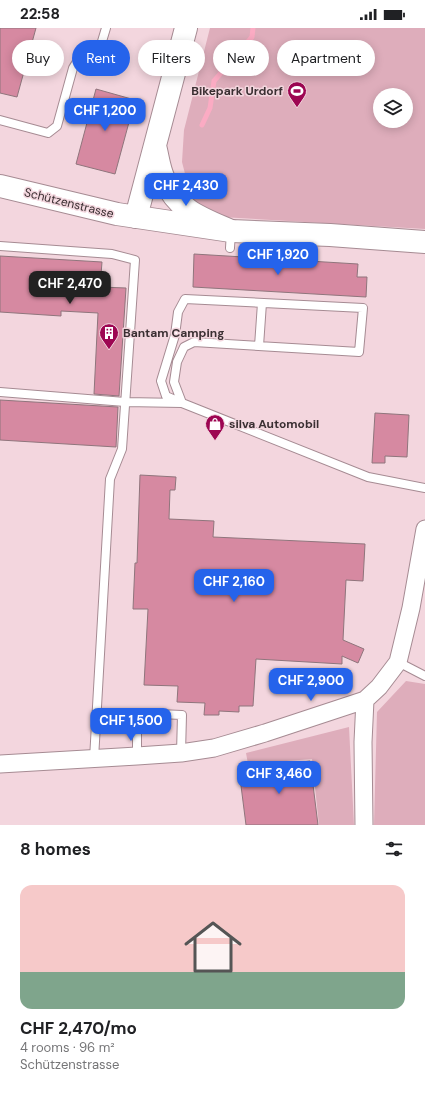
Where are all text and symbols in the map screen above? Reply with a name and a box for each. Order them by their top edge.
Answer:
text: 22:58 [20,4,60,24]
chip: Buy [12,40,64,76]
chip: Rent [72,40,130,76]
chip: Filters [138,40,205,76]
chip: New [213,40,269,76]
chip: Apartment [277,40,375,76]
sports icon: Bikepark Urdorf [286,80,308,108]
place label: Bikepark Urdorf [191,83,283,99]
map controls [373,88,413,128]
button: layers [373,88,413,128]
pin: CHF 1,200 [59,98,151,132]
text: CHF 1,200 [74,102,136,119]
pin: CHF 2,430 [140,173,232,207]
text: CHF 2,430 [153,177,219,194]
street label: Schützenstrasse [23,184,116,222]
pin: CHF 1,920 [232,242,324,276]
text: CHF 1,920 [247,246,309,263]
pin: CHF 2,470 [24,271,116,305]
text: CHF 2,470 [38,275,102,292]
building icon: Bantam Camping [98,322,120,350]
place label: Bantam Camping [123,325,224,341]
shop icon: silva Automobil [204,413,226,441]
place label: silva Automobil [229,416,319,432]
pin: CHF 2,160 [188,569,280,603]
text: CHF 2,160 [203,573,265,590]
pin: CHF 2,900 [265,668,357,702]
text: CHF 2,900 [278,672,344,689]
pin: CHF 1,500 [85,708,177,742]
text: CHF 1,500 [99,712,163,729]
pin: CHF 3,460 [233,761,325,795]
text: CHF 3,460 [246,765,312,782]
text: 8 homes [20,838,91,860]
icon: filters [383,838,405,860]
icon: home [177,911,249,983]
text: CHF 2,470/mo [20,1017,137,1039]
text: 4 rooms · 96 m² [20,1039,115,1056]
text: Schützenstrasse [20,1056,119,1073]

